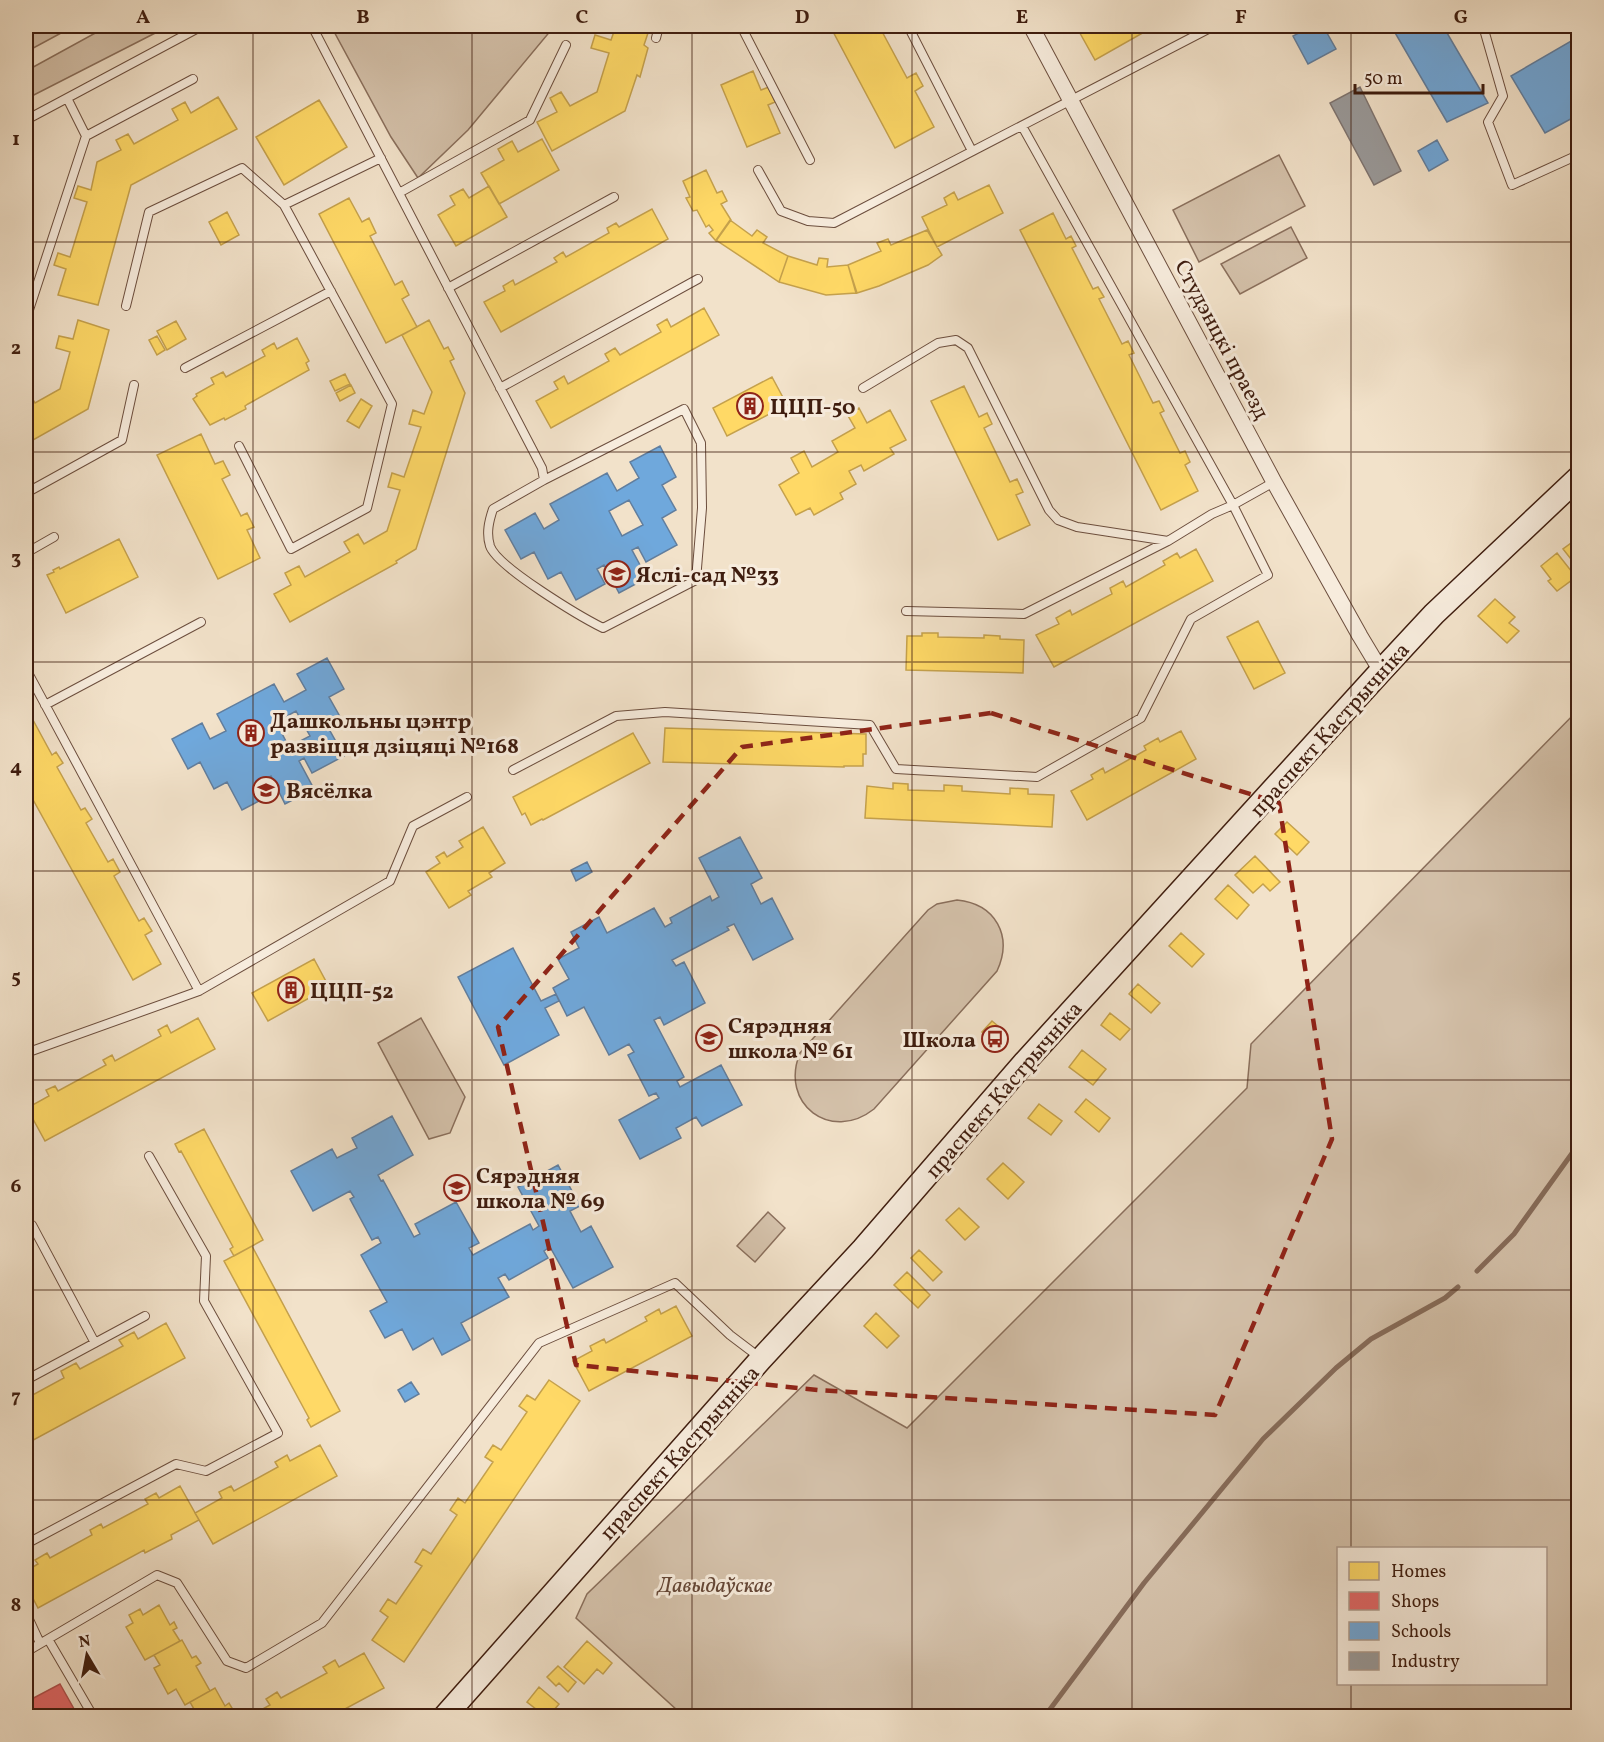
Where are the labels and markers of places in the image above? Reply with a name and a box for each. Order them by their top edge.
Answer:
building icon: ЦЦП-50 [735,391,765,421]
place label: ЦЦП-50 [770,393,856,424]
school or university icon: Яслі-сад №33 [602,559,632,589]
place label: Яслі-сад №33 [636,561,779,592]
place label: Дашкольны цэнтр развіцця дзіцяці №168 [270,707,519,763]
building icon: Дашкольны цэнтр развіцця дзіцяці №168 [236,718,266,748]
school or university icon: Вясёлка [251,775,281,805]
place label: Вясёлка [286,777,373,808]
building icon: ЦЦП-52 [276,975,306,1005]
place label: ЦЦП-52 [310,977,394,1008]
place label: Сярэдняя школа № 61 [728,1012,853,1068]
school or university icon: Сярэдняя школа № 61 [694,1023,724,1053]
bus stop icon: Школа [980,1024,1010,1054]
place label: Школа [902,1026,976,1057]
place label: Сярэдняя школа № 69 [476,1162,605,1218]
school or university icon: Сярэдняя школа № 69 [442,1173,472,1203]

